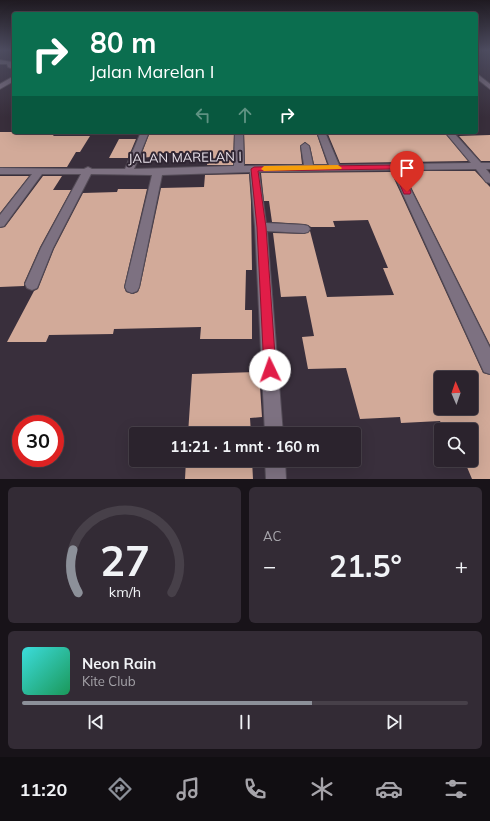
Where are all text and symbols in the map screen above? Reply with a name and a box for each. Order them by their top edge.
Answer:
text: 80 m [90,25,156,60]
icon: right [24,28,76,80]
text: Jalan Marelan I [90,60,215,83]
icon: left [192,104,214,126]
icon: ahead [234,104,256,126]
icon: right [276,104,298,126]
street label: JALAN MARELAN I [128,148,242,166]
pin [390,151,424,192]
icon: arrive [396,157,418,179]
position arrow [249,349,291,391]
north arrow [434,371,478,415]
map controls [434,371,478,467]
speed limit sign: 30 [12,415,64,467]
button: search [434,423,478,467]
text: 11:21 · 1 mnt · 160 m [170,437,320,456]
text: AC [263,528,281,544]
text: 27 [100,534,149,586]
text: 21.5° [329,547,402,585]
text: − [263,552,276,580]
text: + [455,552,468,580]
text: km/h [108,583,141,601]
text: Neon Rain [82,654,156,673]
text: Kite Club [82,673,136,689]
icon: previous [85,711,107,733]
icon: pause [234,711,256,733]
icon: next [383,711,405,733]
icon: directions [106,775,134,803]
icon: music [174,775,202,803]
icon: phone [241,775,269,803]
icon: climate [308,775,336,803]
icon: car [375,775,403,803]
icon: filters [442,775,470,803]
text: 11:20 [20,778,67,801]

